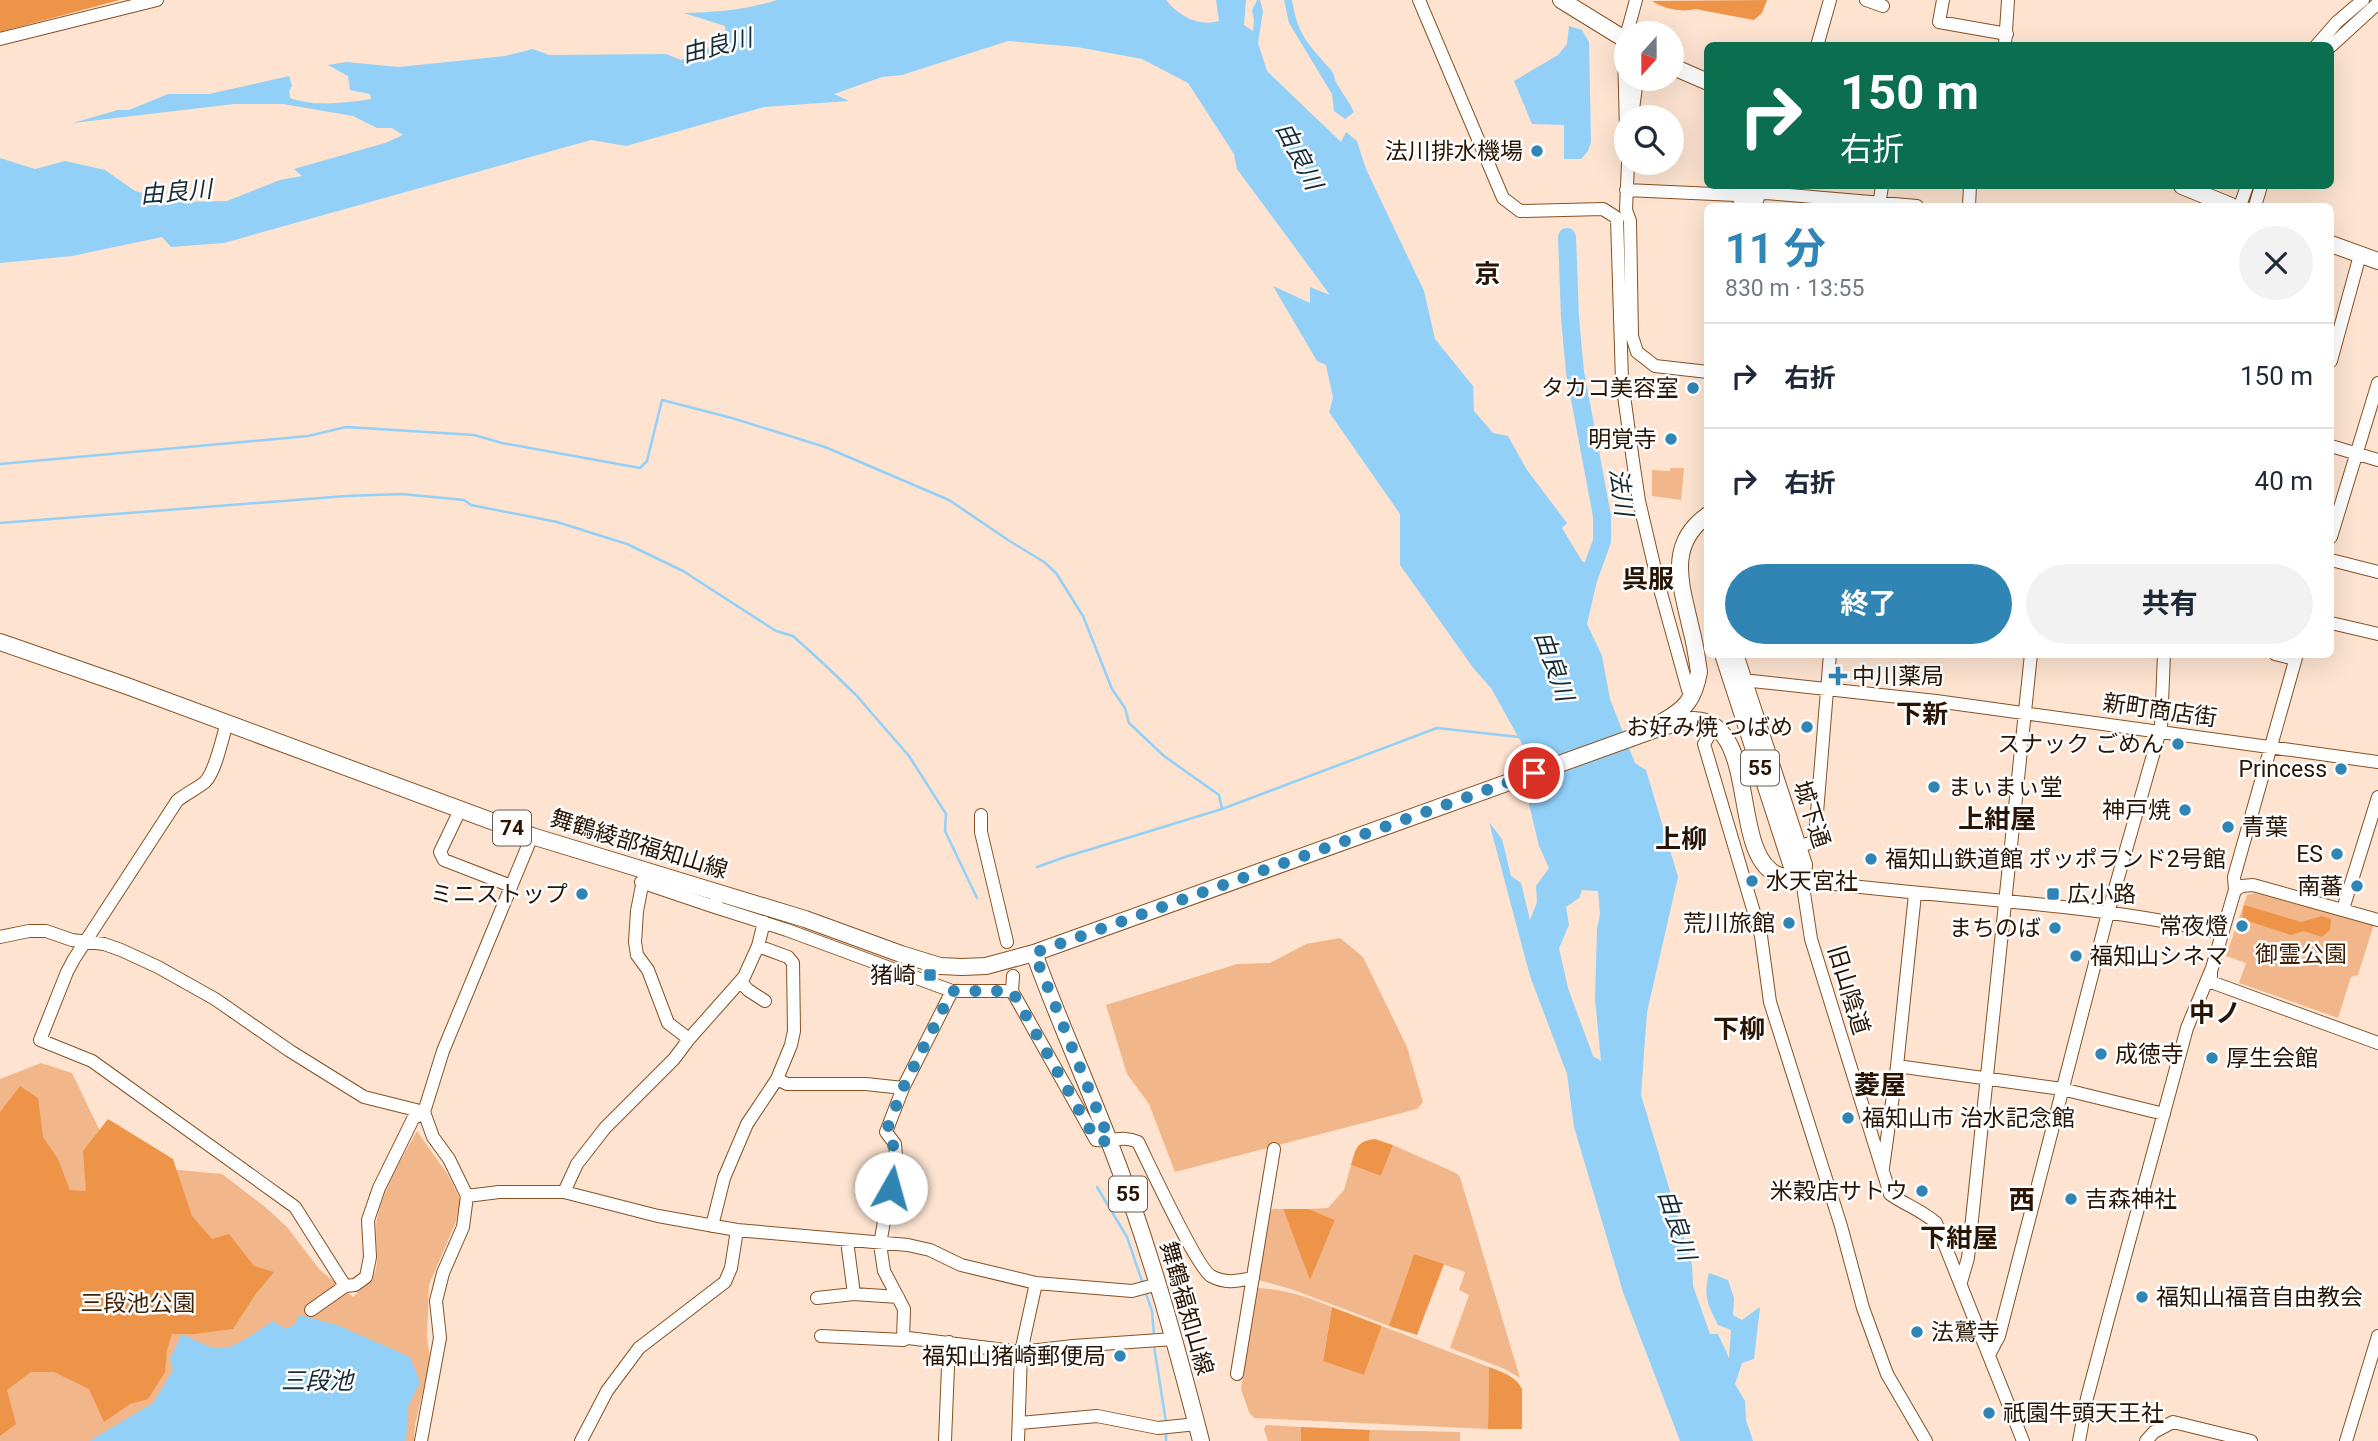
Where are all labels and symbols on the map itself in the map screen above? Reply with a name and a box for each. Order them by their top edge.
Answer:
north arrow [1614,21,1684,91]
water label: 由良川 [679,23,758,68]
water label: 由良川 [1270,118,1329,197]
place label: 法川排水機場 [1385,138,1523,165]
marker: 法川排水機場 [1529,143,1545,159]
water label: 由良川 [139,175,216,209]
district label: 京 [1474,259,1500,289]
place label: タカコ美容室 [1541,375,1679,402]
marker: タカコ美容室 [1685,380,1701,396]
place label: 明覚寺 [1588,426,1657,453]
marker: 明覚寺 [1663,431,1679,447]
water label: 法川 [1604,466,1639,521]
district label: 呉服 [1622,564,1674,594]
water label: 由良川 [1529,627,1580,707]
place label: 中川薬局 [1852,663,1944,690]
marker: 中川薬局 [1830,668,1846,684]
street label: 新町商店街 [2101,689,2219,732]
district label: 下新 [1896,699,1948,729]
place label: お好み焼 つばめ [1626,714,1793,741]
marker: お好み焼 つばめ [1799,719,1815,735]
place label: スナック ごめん [1997,731,2164,758]
marker: スナック ごめん [2170,736,2186,752]
pin [1504,743,1564,803]
road number: 55 [1741,750,1779,786]
place label: Princess [2238,756,2327,783]
marker: Princess [2333,761,2349,777]
place label: まぃまぃ堂 [1948,774,2063,801]
street label: 城下通 [1788,777,1835,851]
marker: まぃまぃ堂 [1926,779,1942,795]
place label: 神戸焼 [2102,797,2171,824]
marker: 神戸焼 [2177,802,2193,818]
district label: 上紺屋 [1958,804,2036,834]
street label: 舞鶴綾部福知山線 [547,805,731,884]
road number: 74 [493,810,531,846]
place label: 青葉 [2242,814,2288,841]
marker: 青葉 [2220,819,2236,835]
district label: 上柳 [1655,824,1707,854]
place label: ES [2296,841,2323,868]
place label: 福知山鉄道館 ポッポランド2号館 [1885,846,2226,873]
marker: ES [2329,846,2345,862]
marker: 福知山鉄道館 ポッポランド2号館 [1863,851,1879,867]
place label: 水天宮社 [1766,868,1858,895]
marker: 水天宮社 [1744,873,1760,889]
place label: 南蕃 [2297,873,2343,900]
marker: 南蕃 [2349,878,2365,894]
place label: ミニストップ [430,881,568,908]
place label: 広小路 [2067,881,2136,908]
marker: ミニストップ [574,886,590,902]
marker: 広小路 [2045,886,2061,902]
place label: 荒川旅館 [1683,910,1775,937]
place label: 常夜燈 [2159,913,2228,940]
marker: 荒川旅館 [1781,915,1797,931]
place label: まちのば [1949,915,2041,942]
marker: 常夜燈 [2234,918,2250,934]
marker: まちのば [2047,920,2063,936]
park label: 御霊公園 [2255,941,2347,968]
street label: 旧山陰道 [1822,942,1875,1038]
place label: 福知山シネマ [2090,943,2228,970]
marker: 福知山シネマ [2068,948,2084,964]
place label: 猪崎 [870,962,916,989]
marker: 猪崎 [922,967,938,983]
district label: 中ノ [2189,998,2241,1028]
district label: 下柳 [1713,1014,1765,1044]
place label: 成徳寺 [2115,1041,2184,1068]
place label: 厚生会館 [2226,1045,2318,1072]
marker: 成徳寺 [2093,1046,2109,1062]
marker: 厚生会館 [2204,1050,2220,1066]
district label: 菱屋 [1854,1070,1906,1100]
place label: 福知山市 治水記念館 [1862,1105,2075,1132]
marker: 福知山市 治水記念館 [1840,1110,1856,1126]
position arrow [854,1151,928,1225]
road number: 55 [1109,1176,1147,1212]
place label: 米穀店サトウ [1770,1178,1908,1205]
marker: 米穀店サトウ [1914,1183,1930,1199]
district label: 西 [2009,1185,2035,1215]
water label: 由良川 [1653,1186,1702,1266]
place label: 吉森神社 [2085,1186,2177,1213]
marker: 吉森神社 [2063,1191,2079,1207]
district label: 下紺屋 [1920,1223,1998,1253]
street label: 舞鶴福知山線 [1155,1238,1219,1378]
place label: 福知山福音自由教会 [2156,1284,2363,1311]
marker: 福知山福音自由教会 [2134,1289,2150,1305]
park label: 三段池公園 [81,1290,196,1317]
place label: 法鷲寺 [1931,1319,2000,1346]
marker: 法鷲寺 [1909,1324,1925,1340]
place label: 福知山猪崎郵便局 [922,1343,1106,1370]
marker: 福知山猪崎郵便局 [1112,1348,1128,1364]
water label: 三段池 [281,1367,355,1395]
place label: 祇園牛頭天王社 [2003,1400,2164,1427]
marker: 祇園牛頭天王社 [1981,1405,1997,1421]

